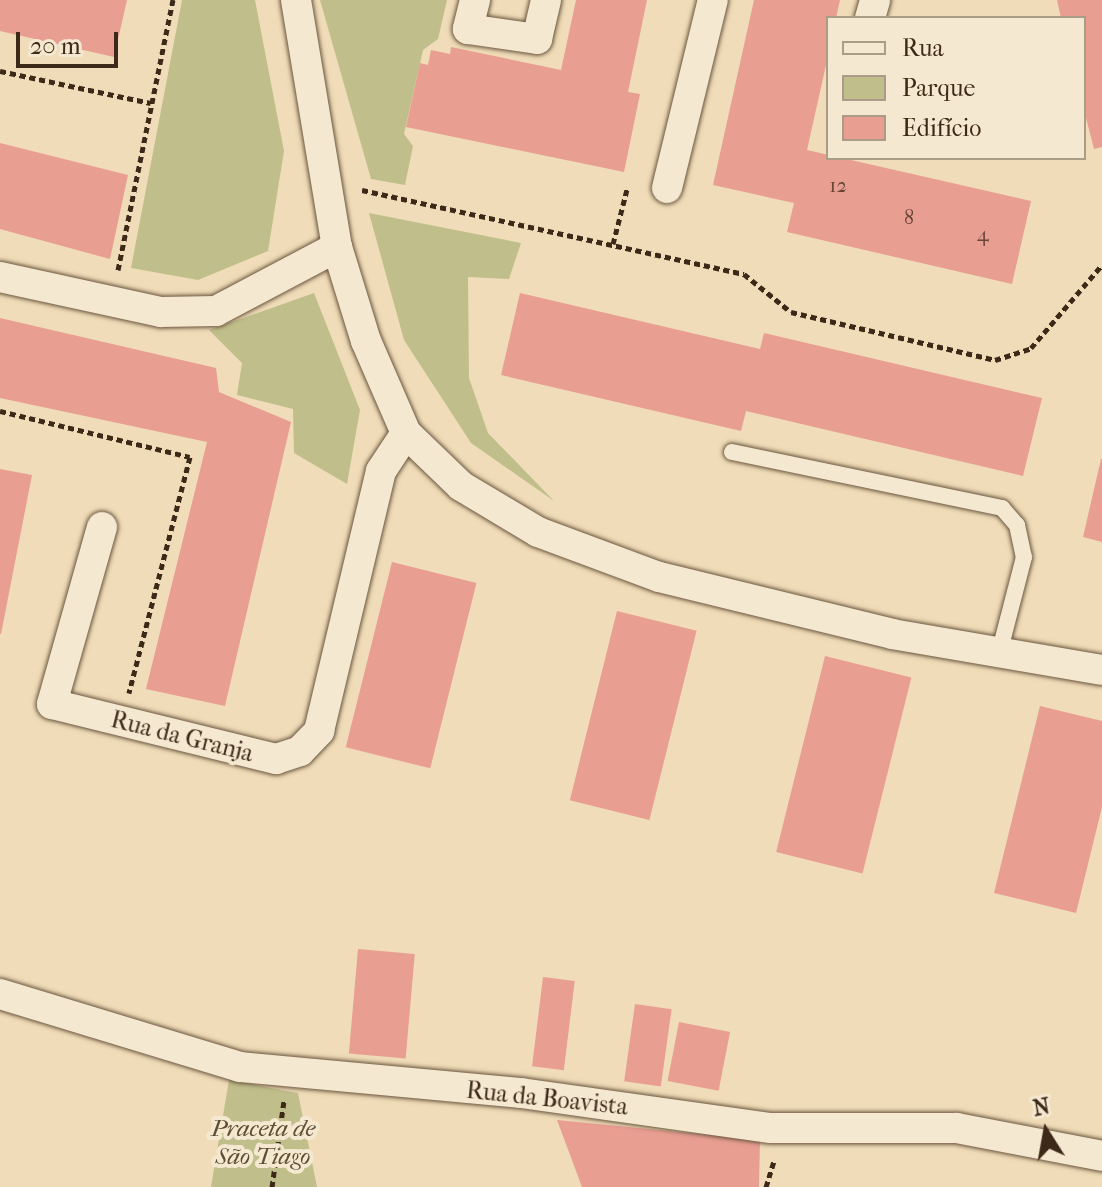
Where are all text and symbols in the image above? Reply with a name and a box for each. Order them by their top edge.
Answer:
scale bar [20,16,122,66]
legend [826,16,1086,160]
text: 20 m [30,32,81,60]
text: Rua [902,34,944,62]
text: Parque [902,74,975,102]
text: Edifício [902,114,981,142]
house number: 12 [829,173,847,197]
house number: 8 [904,205,914,229]
house number: 4 [977,222,989,246]
street label: Rua da Granja [108,705,256,769]
street label: Rua da Boavista [465,1076,629,1122]
north arrow [1006,1091,1086,1171]
text: N [1031,1093,1052,1122]
park label: Praceta de São Tiago [211,1115,315,1171]

